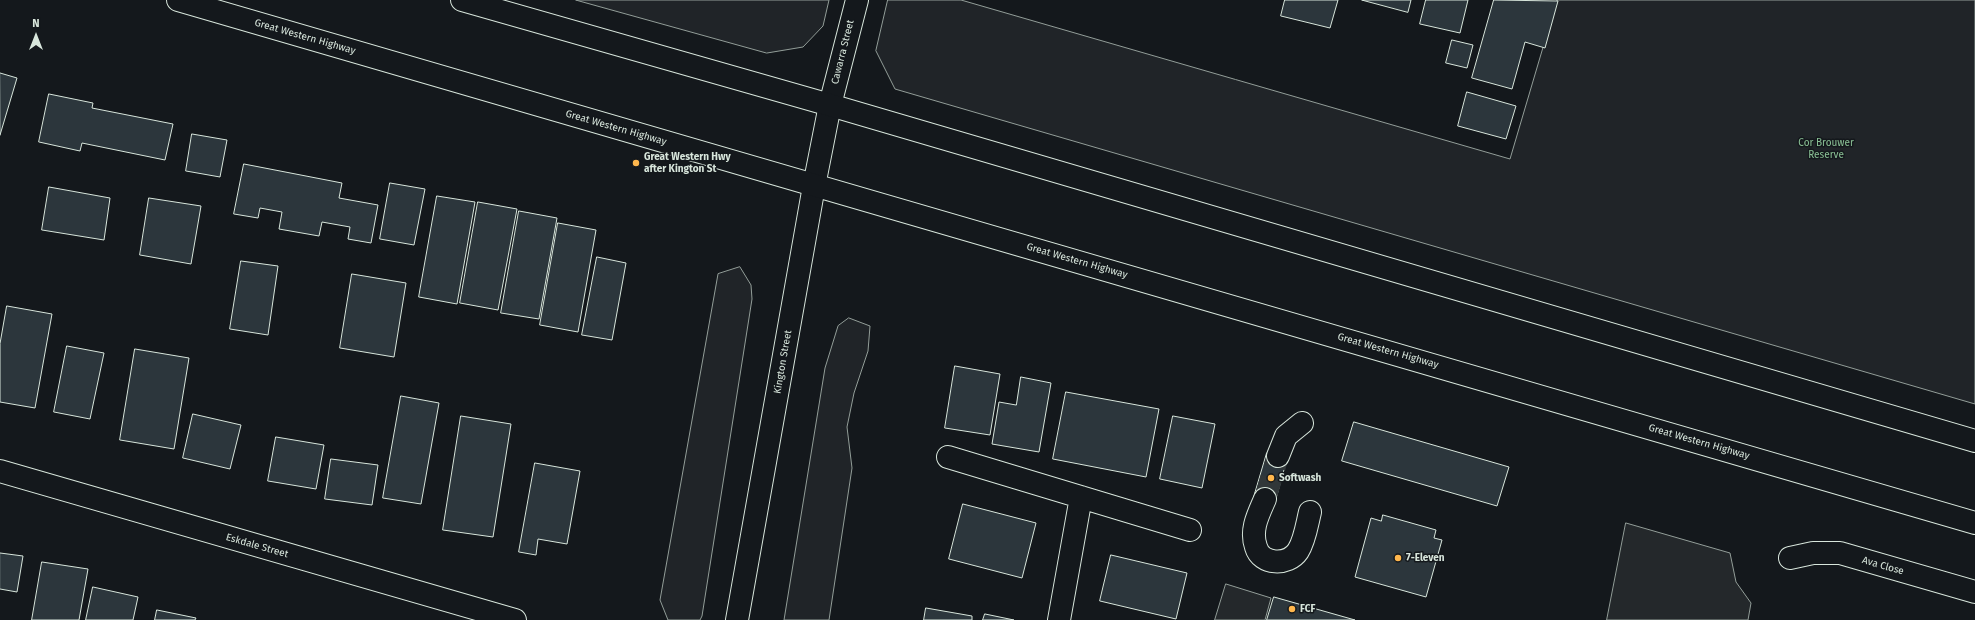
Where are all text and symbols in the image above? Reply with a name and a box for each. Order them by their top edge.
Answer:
north arrow [16,16,56,56]
text: N [32,17,40,30]
street label: Great Western Highway [253,17,357,57]
street label: Cawarra Street [829,19,857,85]
street label: Great Western Highway [564,108,668,148]
park label: Cor Brouwer Reserve [1798,137,1854,160]
place label: Great Western Hwy after Kington St [644,151,731,174]
marker: Great Western Hwy after Kington St [631,158,641,168]
street label: Great Western Highway [1025,241,1129,281]
street label: Kington Street [771,329,795,395]
street label: Great Western Highway [1336,331,1440,371]
street label: Great Western Highway [1647,422,1751,462]
place label: Softwash [1279,472,1321,484]
marker: Softwash [1266,473,1276,483]
street label: Eskdale Street [224,531,290,561]
place label: 7-Eleven [1406,552,1445,564]
marker: 7-Eleven [1393,553,1403,563]
street label: Ava Close [1861,554,1905,578]
place label: FCF [1300,603,1315,615]
marker: FCF [1287,604,1297,614]

